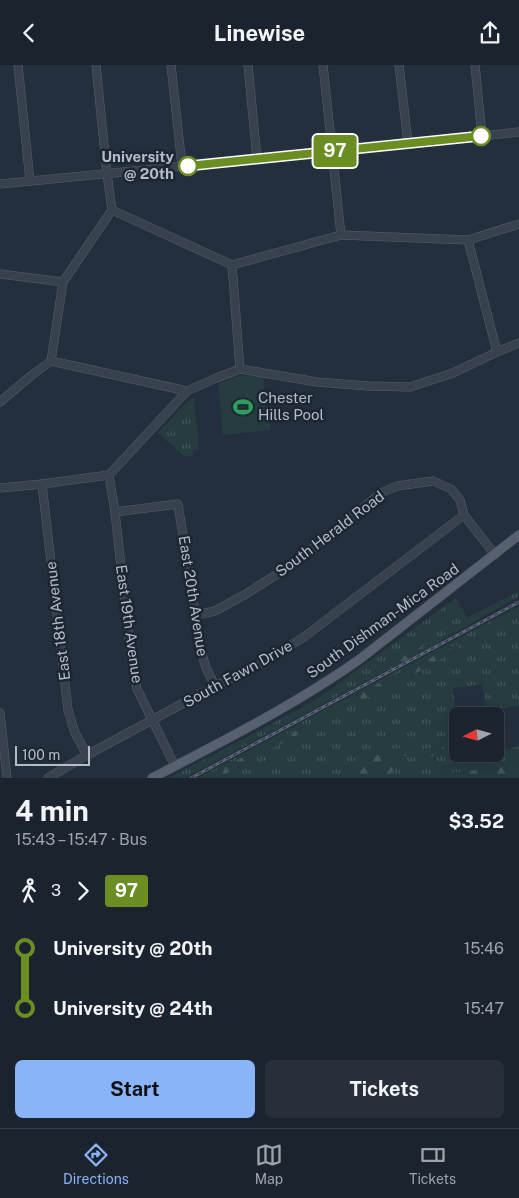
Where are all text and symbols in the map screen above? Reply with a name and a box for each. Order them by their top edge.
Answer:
icon: back [15,19,43,47]
icon: share [476,19,504,47]
text: Linewise [214,20,305,46]
unlabelled marker [471,126,491,146]
line badge: 97 [312,135,358,167]
text: 97 [324,140,346,161]
place label: University @ 20th [101,148,175,182]
marker: University @ 20th [178,156,198,176]
place label: Chester Hills Pool [258,389,324,423]
sports icon: Chester Hills Pool [232,396,254,418]
street label: South Herald Road [272,487,387,580]
street label: East 20th Avenue [176,534,211,658]
street label: South Dishman-Mica Road [303,560,462,681]
street label: East 18th Avenue [42,561,73,682]
street label: East 19th Avenue [113,564,146,684]
street label: South Fawn Drive [180,637,295,711]
north arrow [449,707,504,763]
map controls [449,707,504,762]
scale bar [15,743,90,766]
text: 100 m [22,747,60,763]
text: 4 min [15,794,89,827]
text: $3.52 [448,810,504,832]
text: 15:43 – 15:47 · Bus [15,830,147,849]
icon: walk [15,877,43,905]
icon: forward [69,877,97,905]
text: 97 [115,880,138,901]
text: 3 [51,881,61,900]
text: University @ 20th [53,937,213,959]
text: 15:46 [464,939,504,958]
text: University @ 24th [53,997,213,1019]
text: 15:47 [464,999,504,1018]
button: Start [15,1060,255,1118]
button: Tickets [265,1060,504,1118]
tab: Directions [63,1141,129,1187]
tab: Map [255,1141,283,1187]
tab: Tickets [409,1141,456,1187]

